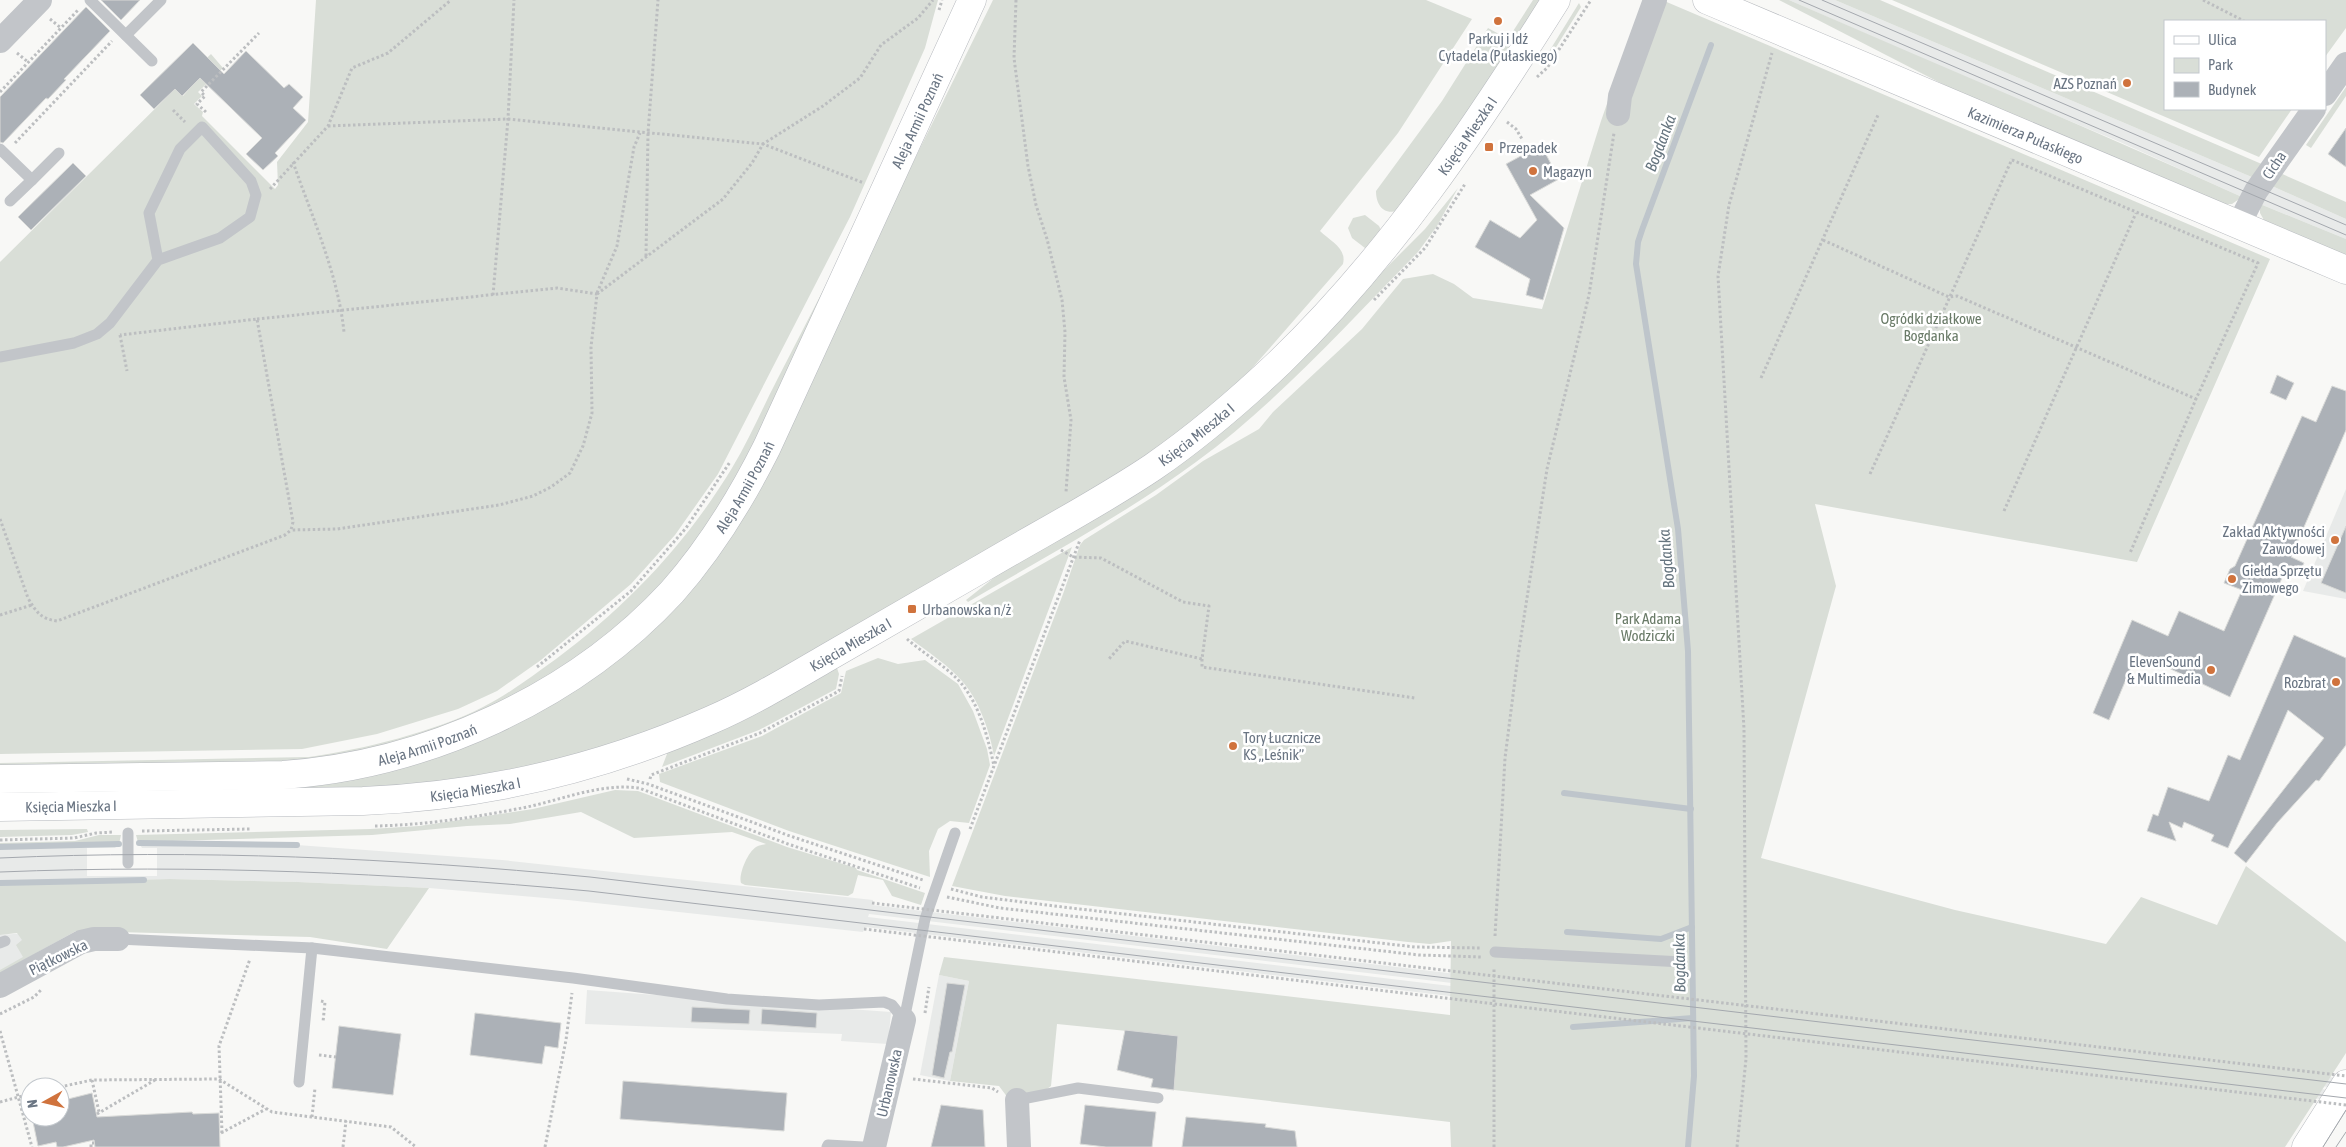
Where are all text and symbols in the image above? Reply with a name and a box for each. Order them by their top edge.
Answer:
marker: Parkuj i Idź Cytadela (Pułaskiego) [1492,15,1504,27]
legend [2164,20,2326,110]
place label: Parkuj i Idź Cytadela (Pułaskiego) [1439,30,1557,64]
text: Ulica [2208,31,2237,48]
text: Park [2208,56,2233,73]
street label: Aleja Armii Poznań [888,70,946,171]
place label: AZS Poznań [2054,75,2117,92]
marker: AZS Poznań [2121,77,2133,89]
text: Budynek [2208,81,2257,98]
street label: Księcia Mieszka I [1434,93,1500,178]
street label: Kazimierza Pułaskiego [1966,103,2086,167]
water label: Bogdanka [1641,112,1680,174]
place label: Przepadek [1499,139,1558,156]
marker: Przepadek [1483,141,1495,153]
street label: Cicha [2259,148,2289,182]
place label: Magazyn [1543,163,1592,180]
marker: Magazyn [1527,165,1539,177]
park label: Ogródki działkowe Bogdanka [1880,310,1982,344]
street label: Księcia Mieszka I [1155,399,1237,469]
street label: Aleja Armii Poznań [712,438,777,536]
place label: Zakład Aktywności Zawodowej [2223,523,2325,557]
water label: Bogdanka [1654,528,1679,589]
marker: Zakład Aktywności Zawodowej [2329,534,2341,546]
place label: Giełda Sprzętu Zimowego [2242,562,2322,596]
marker: Giełda Sprzętu Zimowego [2226,573,2238,585]
place label: Urbanowska n/ż [922,601,1012,618]
marker: Urbanowska n/ż [906,603,918,615]
park label: Park Adama Wodziczki [1615,610,1681,644]
street label: Księcia Mieszka I [806,614,894,674]
place label: ElevenSound & Multimedia [2127,653,2201,687]
marker: ElevenSound & Multimedia [2205,664,2217,676]
place label: Rozbrat [2284,674,2326,691]
marker: Rozbrat [2330,676,2342,688]
street label: Aleja Armii Poznań [376,720,479,768]
place label: Tory Łucznicze KS „Leśnik” [1243,729,1321,763]
marker: Tory Łucznicze KS „Leśnik” [1227,740,1239,752]
street label: Księcia Mieszka I [429,773,522,804]
street label: Księcia Mieszka I [25,797,117,815]
water label: Bogdanka [1669,933,1690,993]
street label: Piątkowska [26,936,90,978]
street label: Urbanowska [873,1047,905,1119]
north arrow [20,1077,70,1127]
text: N [24,1099,41,1109]

